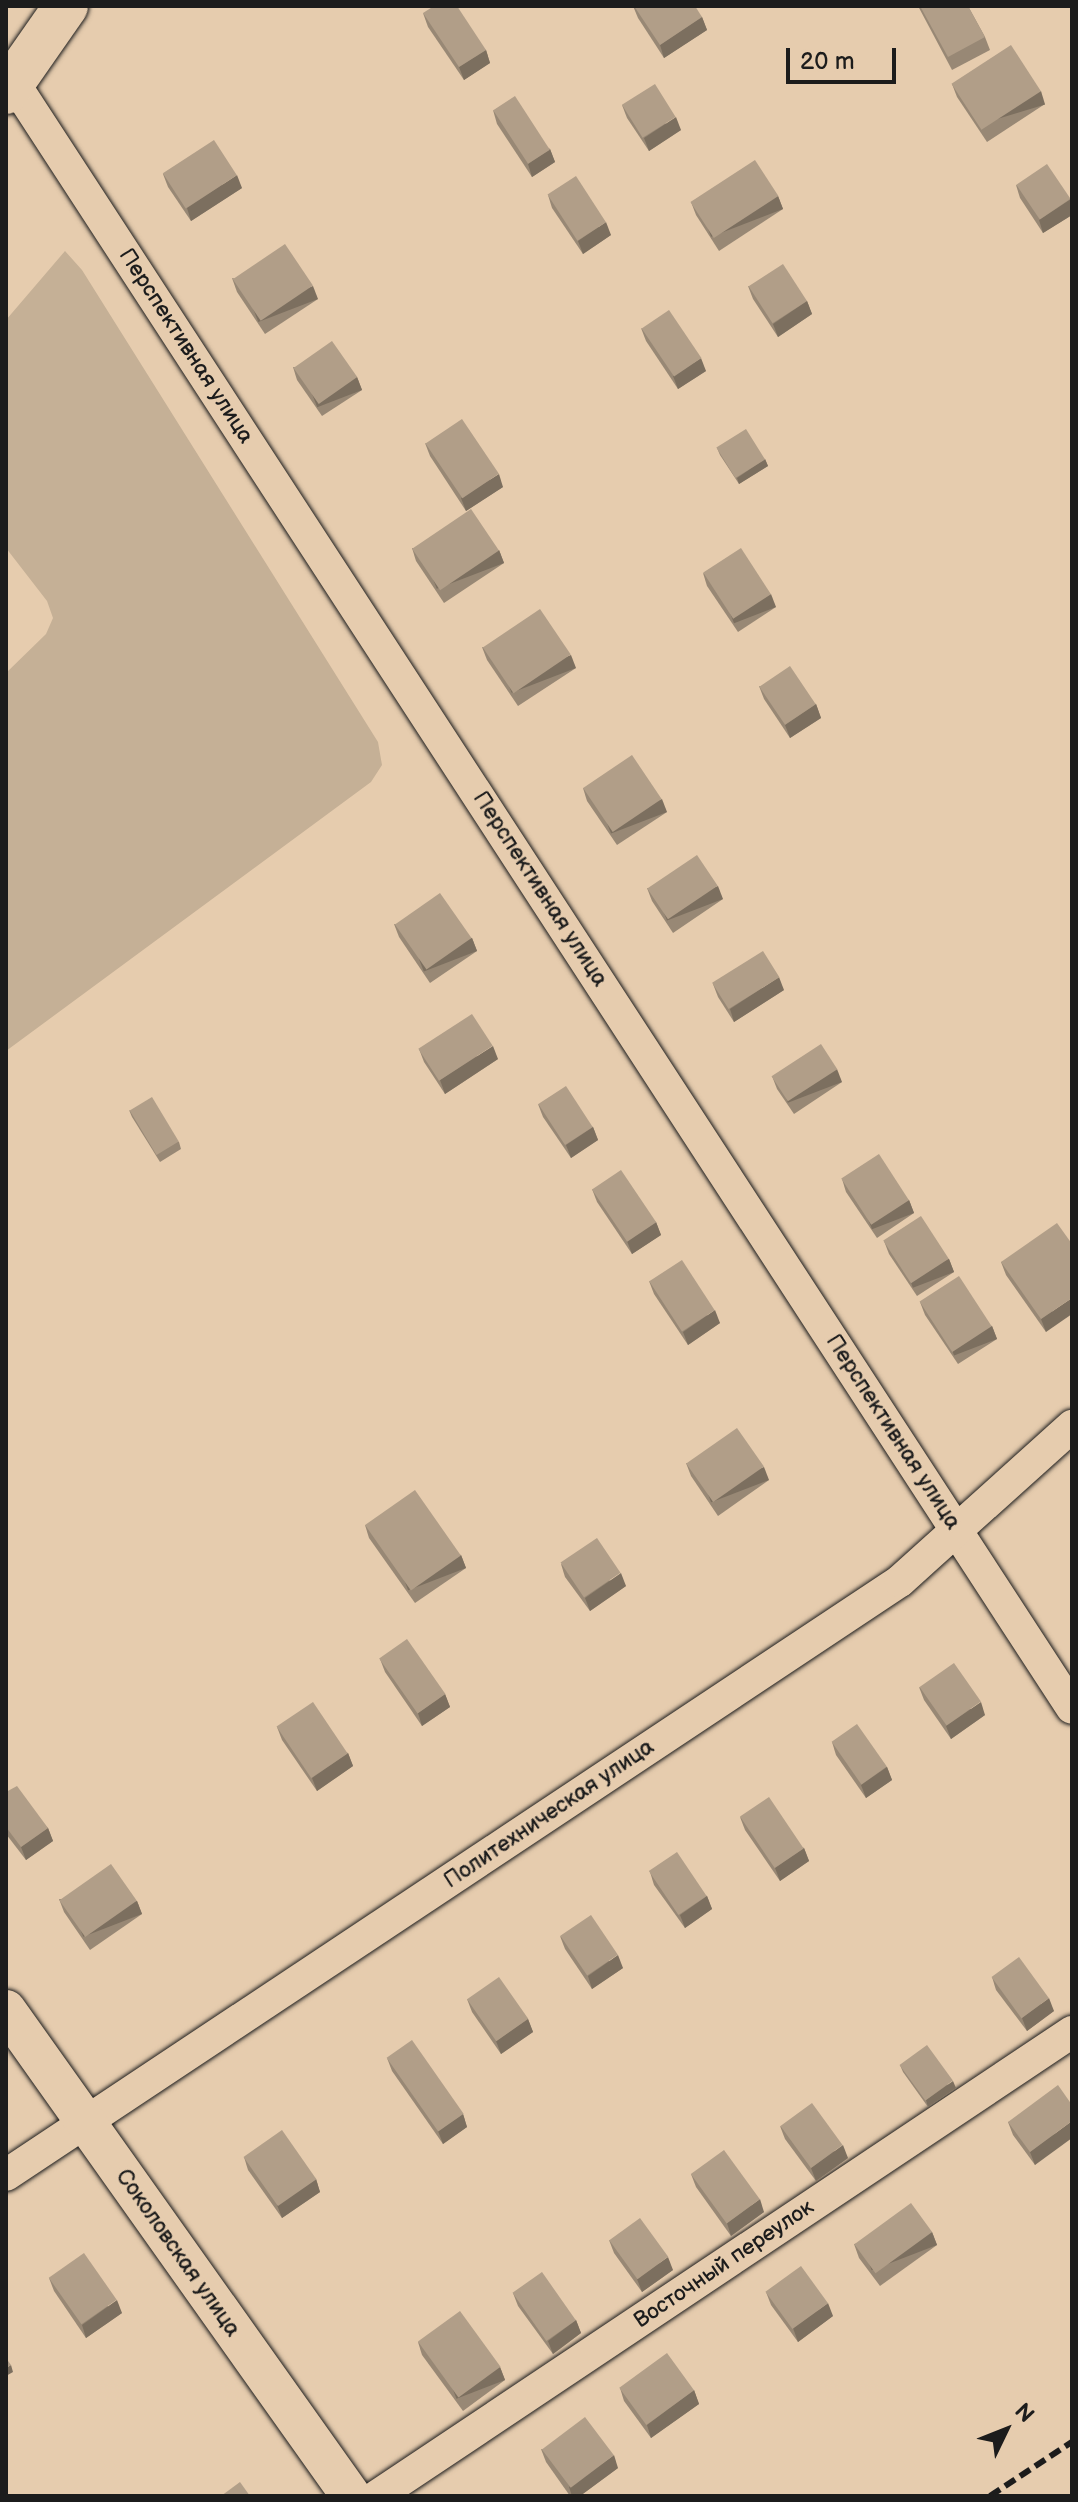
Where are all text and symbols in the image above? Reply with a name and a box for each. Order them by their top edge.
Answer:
scale bar [790,32,900,82]
text: 20 m [800,47,855,76]
street label: Перспективная улица [113,244,259,448]
street label: Перспективная улица [467,787,613,991]
street label: Перспективная улица [820,1330,966,1534]
street label: Политехническая улица [439,1734,659,1894]
street label: Соколовская улица [110,2164,246,2342]
street label: Восточный переулок [629,2194,819,2334]
north arrow [966,2390,1046,2470]
text: N [1008,2398,1039,2429]

